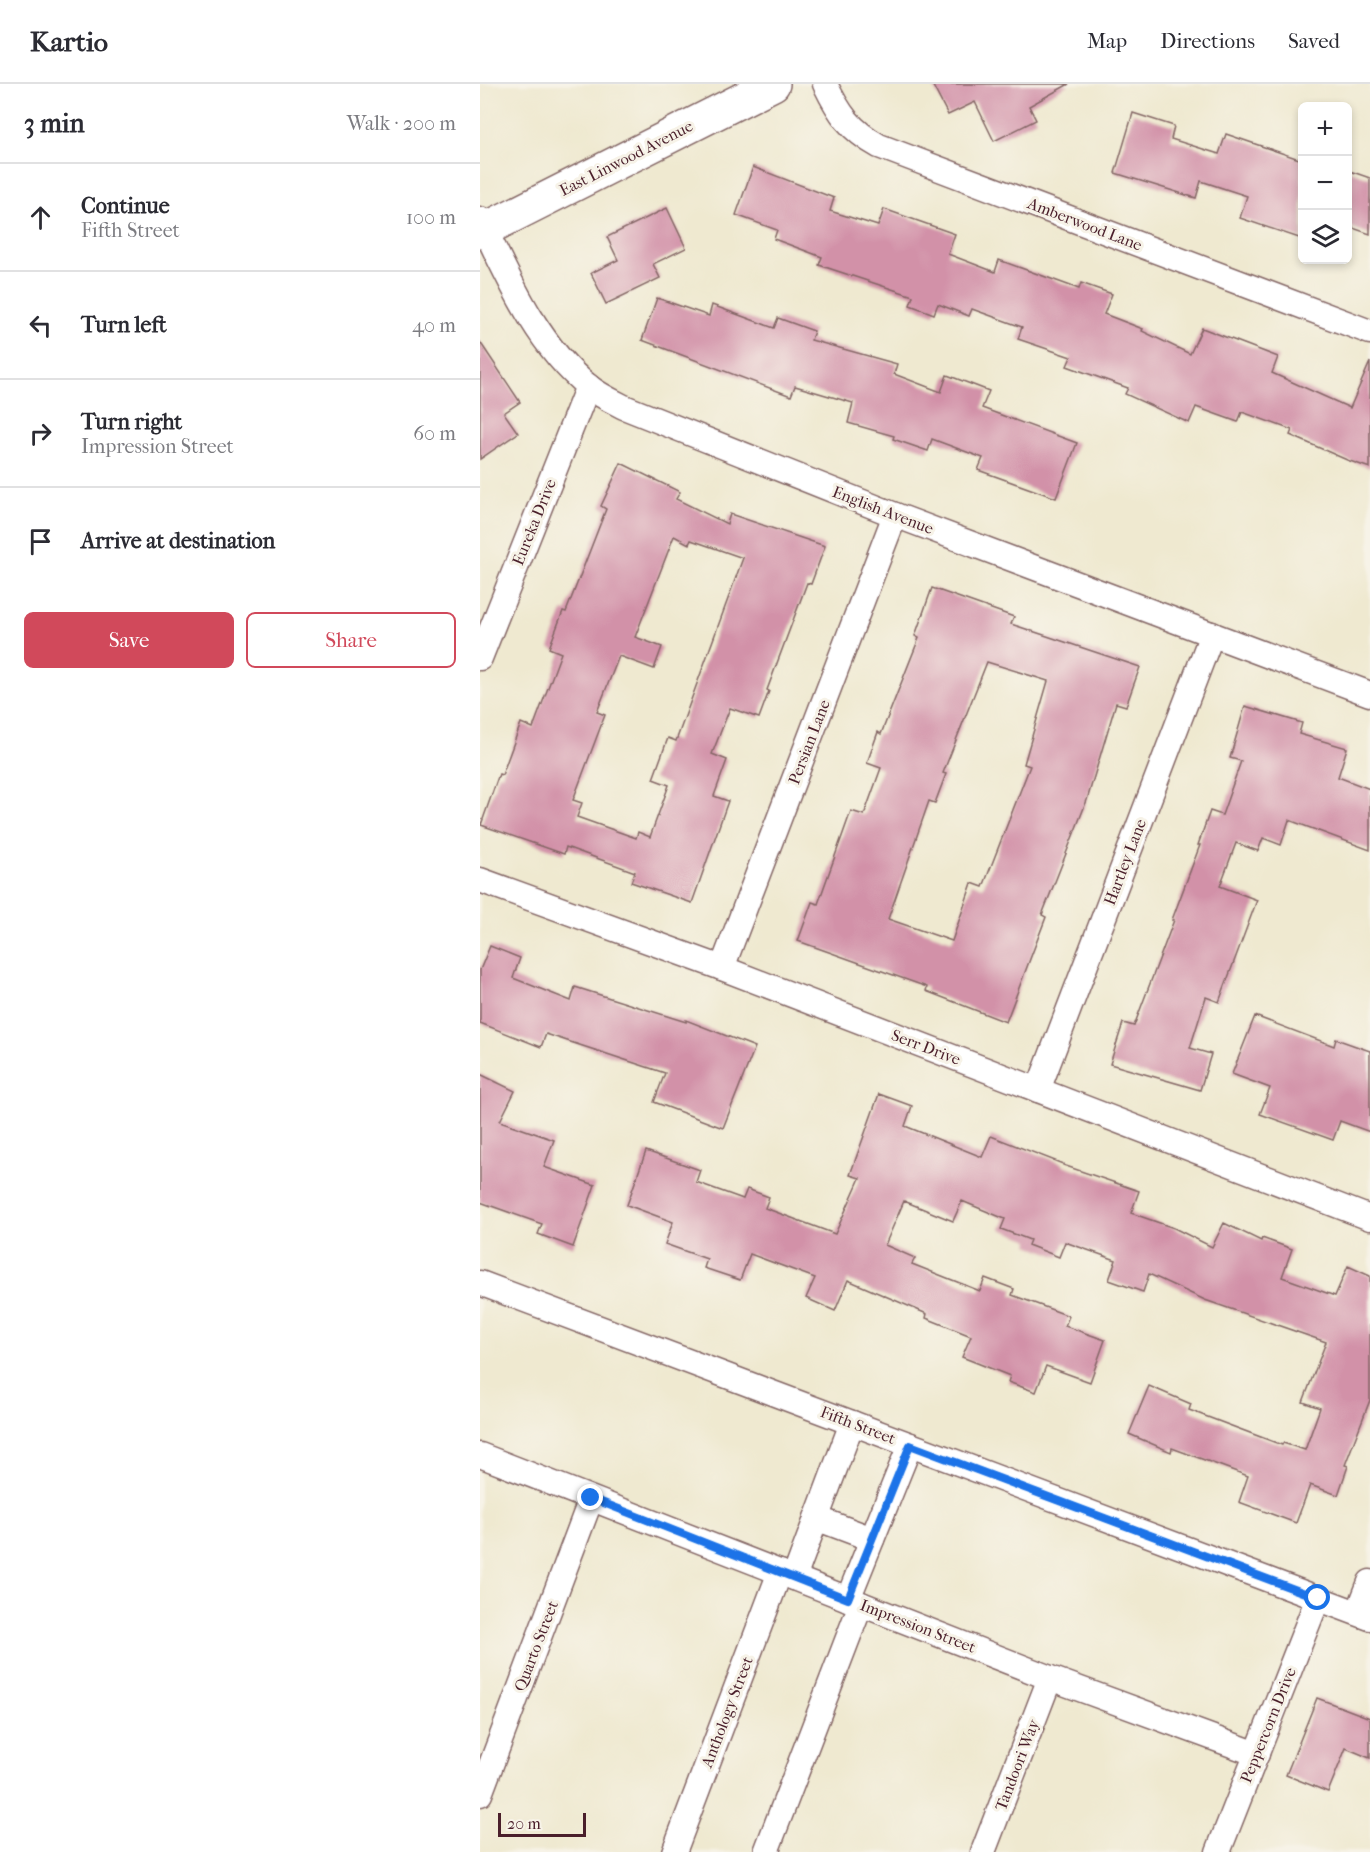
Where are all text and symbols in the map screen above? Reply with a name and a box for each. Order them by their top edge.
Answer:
text: Kartio [30,25,108,58]
text: Map [1087,29,1127,53]
text: Directions [1160,29,1255,53]
text: Saved [1288,29,1340,53]
map controls [1298,102,1352,264]
button: + [1298,102,1352,156]
text: 3 min [24,108,85,139]
text: Walk · 200 m [347,112,456,135]
street label: East Linwood Avenue [556,116,696,200]
button: − [1298,156,1352,210]
text: Continue [81,193,170,219]
street label: Amberwood Lane [1024,193,1145,255]
icon: ahead [24,201,57,234]
text: 100 m [406,206,456,229]
button: layers [1298,210,1352,264]
text: Fifth Street [81,219,180,242]
icon: left [24,309,57,342]
text: Turn left [81,312,167,338]
text: 40 m [412,314,456,337]
text: Turn right [81,409,182,435]
icon: right [24,417,57,450]
text: 60 m [413,422,456,445]
text: Impression Street [81,435,234,458]
street label: Eureka Drive [508,476,560,568]
street label: English Avenue [830,482,936,538]
icon: arrive [24,525,57,558]
text: Arrive at destination [81,528,275,554]
button: Save [24,612,234,668]
button: Share [246,612,456,668]
street label: Persian Lane [784,697,834,787]
street label: Hartley Lane [1100,816,1150,908]
street label: Serr Drive [889,1025,963,1069]
street label: Fifth Street [818,1402,899,1448]
route end [577,1484,603,1510]
route start [1304,1584,1330,1610]
street label: Impression Street [858,1595,979,1657]
street label: Quarto Street [510,1598,562,1694]
street label: Anthology Street [697,1654,757,1771]
street label: Peppercorn Drive [1236,1664,1300,1786]
street label: Tandoori Way [991,1716,1043,1813]
scale bar [498,1810,586,1838]
text: 20 m [507,1814,541,1833]

